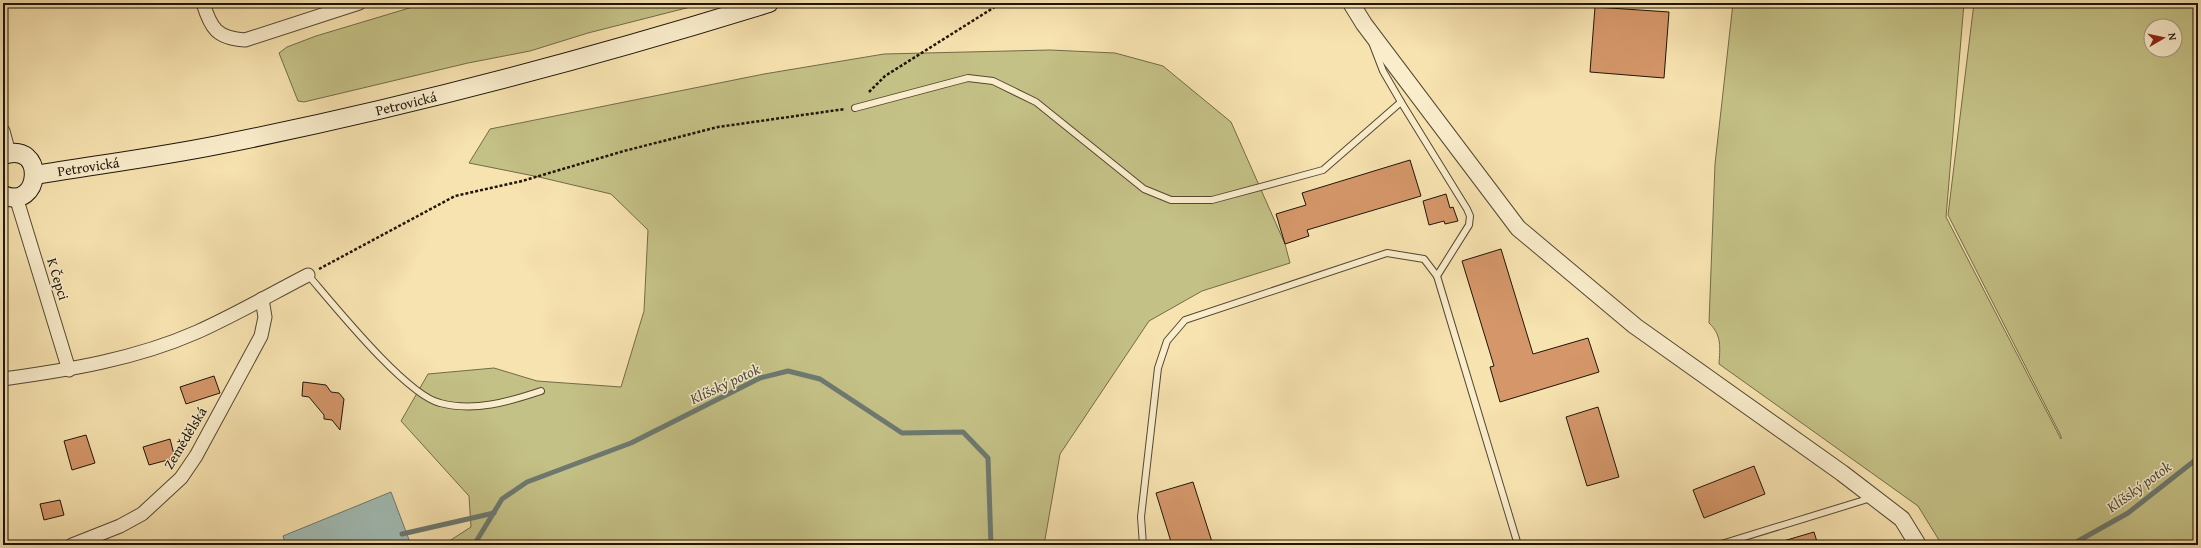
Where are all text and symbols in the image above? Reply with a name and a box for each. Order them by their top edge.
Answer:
north arrow [2143,18,2183,58]
text: N [2164,32,2181,42]
street label: Petrovická [373,86,439,120]
street label: Petrovická [56,152,121,181]
street label: K Čepci [42,255,74,303]
water label: Klíšský potok [685,358,763,409]
street label: Zemědělská [159,403,212,473]
water label: Klíšský potok [2101,456,2175,518]

